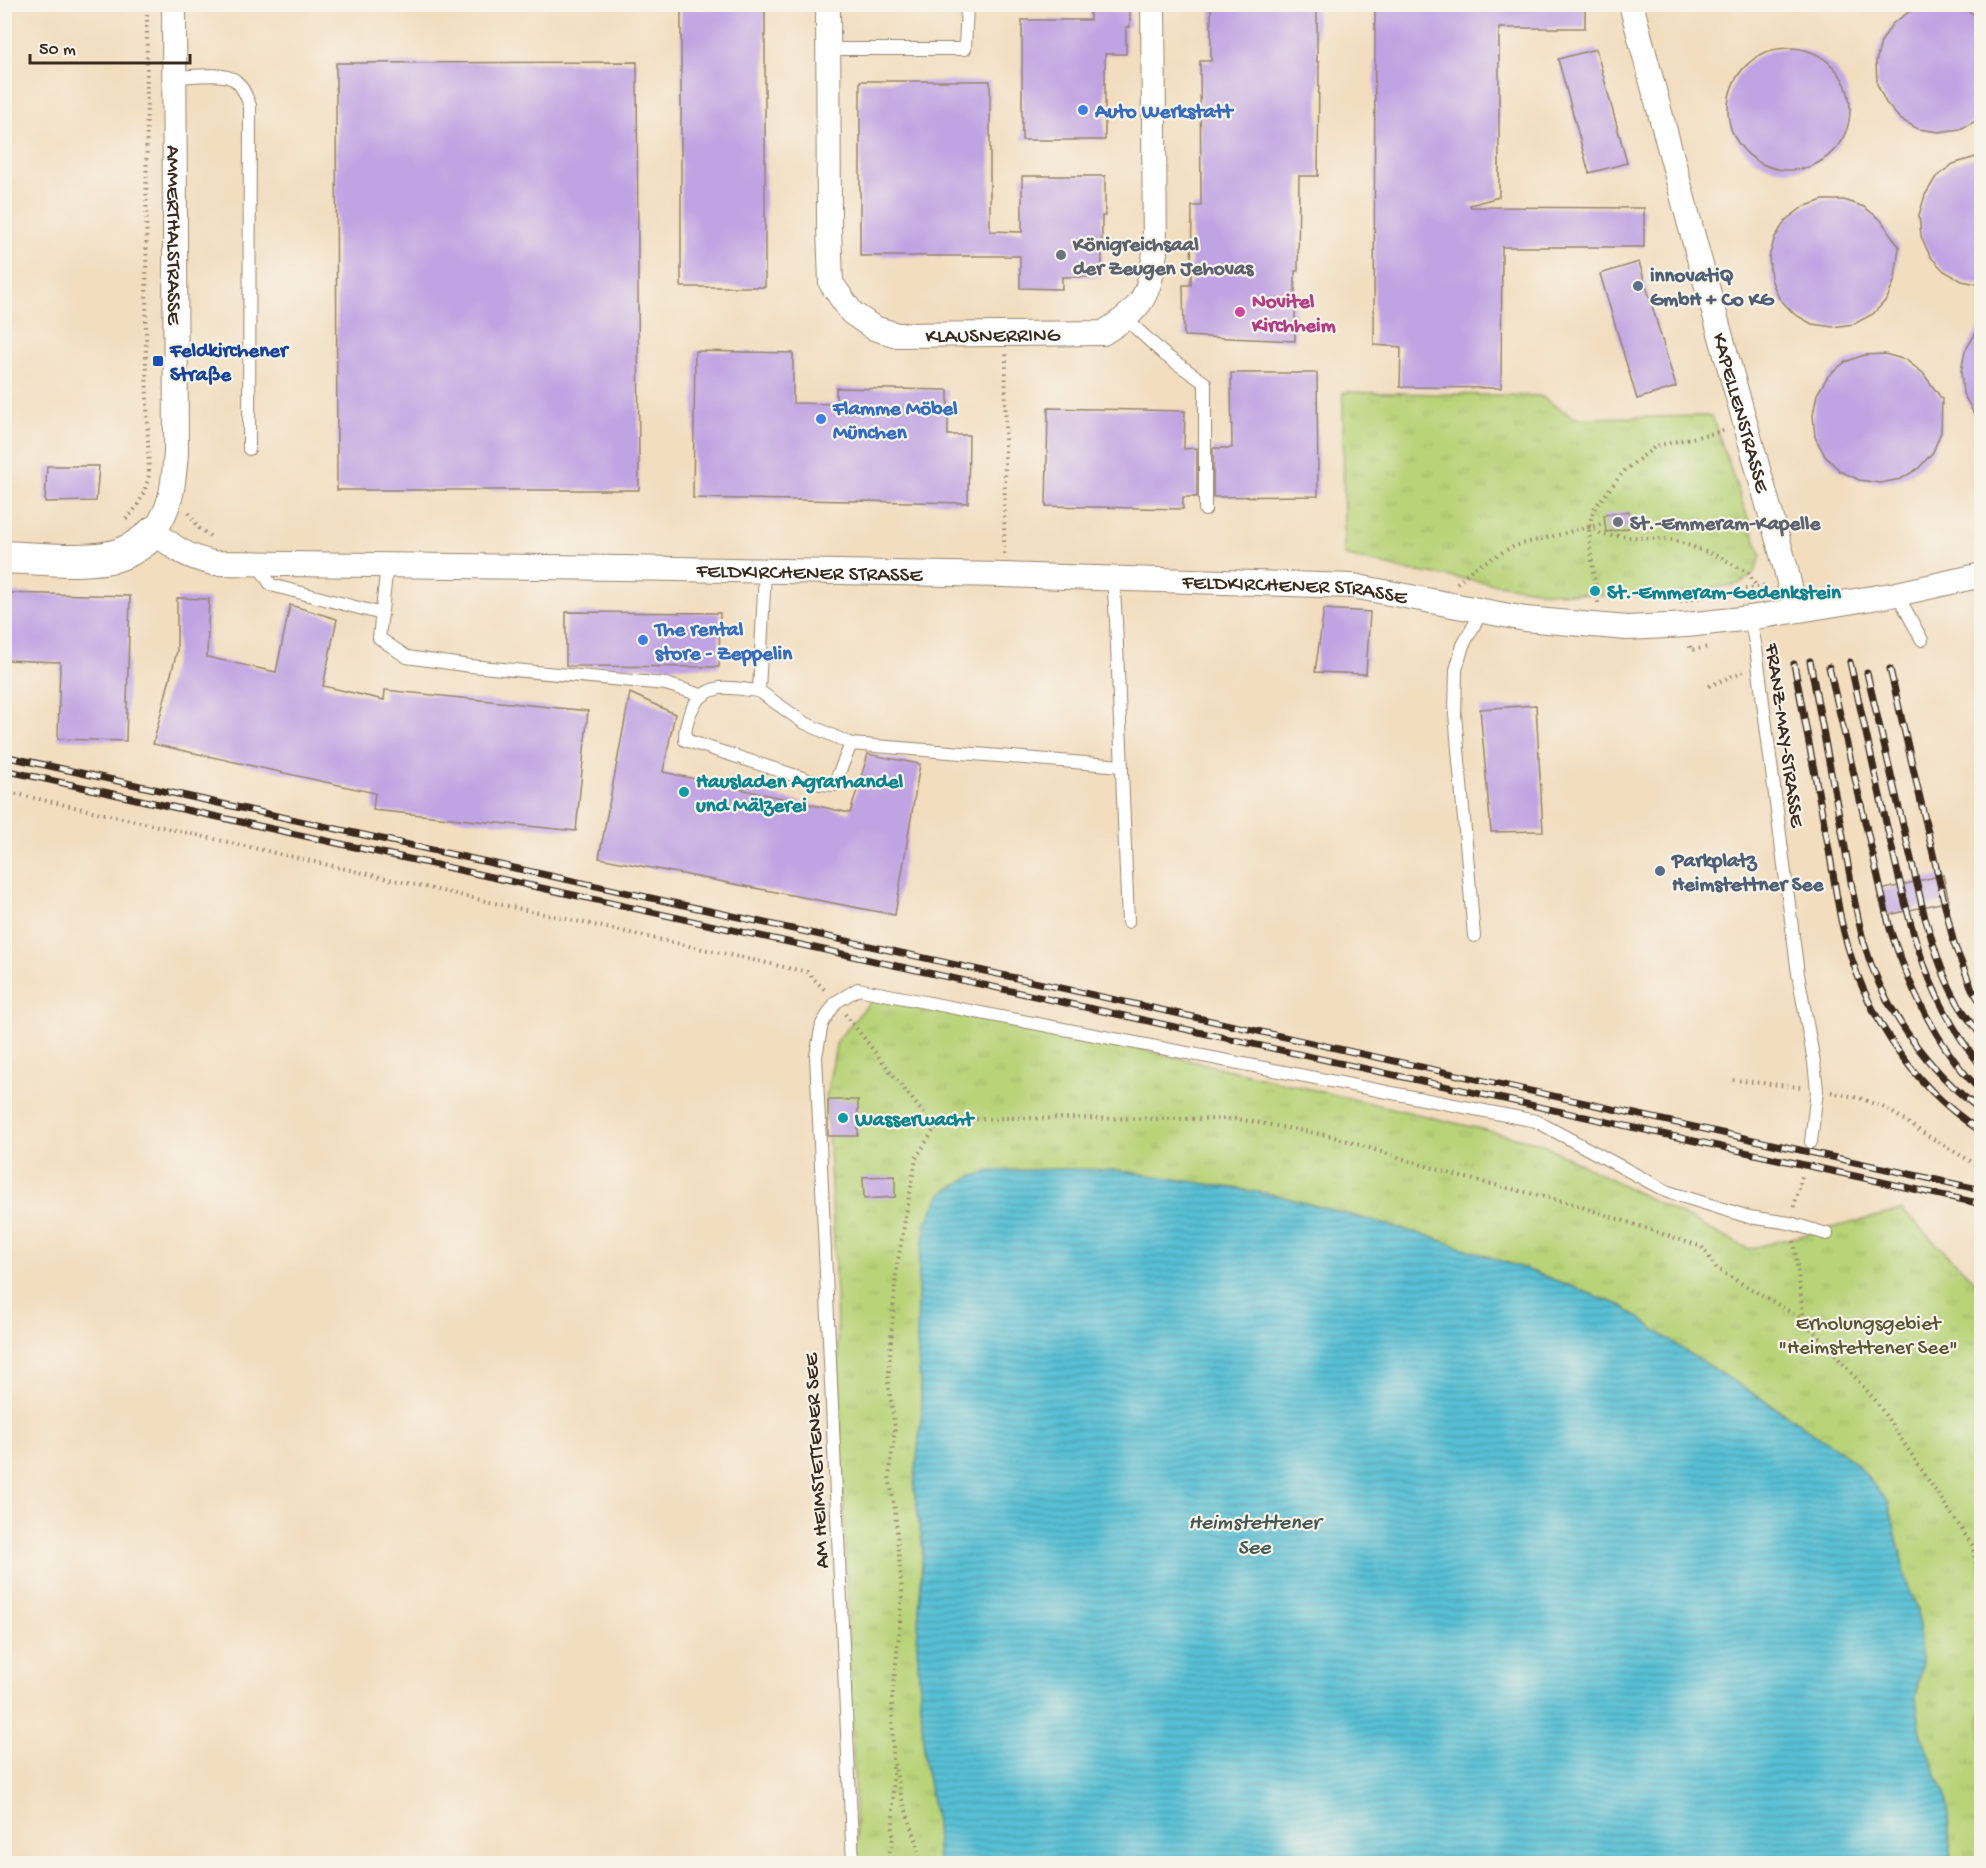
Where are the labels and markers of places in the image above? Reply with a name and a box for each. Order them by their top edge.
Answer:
place label: Auto Werkstatt [1094,101,1235,126]
marker: Auto Werkstatt [1076,103,1090,117]
place label: Königreichsaal der Zeugen Jehovas [1072,234,1255,283]
marker: Königreichsaal der Zeugen Jehovas [1054,248,1068,262]
place label: innovatiQ GmbH + Co KG [1650,265,1775,314]
marker: innovatiQ GmbH + Co KG [1631,279,1645,293]
place label: Novitel Kirchheim [1251,291,1336,340]
marker: Novitel Kirchheim [1233,305,1247,319]
place label: Feldkirchener Straße [169,340,290,389]
marker: Feldkirchener Straße [151,354,165,368]
place label: Flamme Möbel München [832,398,958,447]
marker: Flamme Möbel München [814,412,828,426]
place label: St.-Emmeram-Kapelle [1630,513,1821,538]
marker: St.-Emmeram-Kapelle [1611,515,1625,529]
place label: St.-Emmeram-Gedenkstein [1607,582,1842,607]
marker: St.-Emmeram-Gedenkstein [1588,584,1602,598]
place label: The rental store - Zeppelin [653,619,793,668]
marker: The rental store - Zeppelin [636,633,650,647]
place label: Hausladen Agrarhandel und Mälzerei [696,771,904,820]
marker: Hausladen Agrarhandel und Mälzerei [677,785,691,799]
place label: Parkplatz Heimstettner See [1671,850,1824,899]
marker: Parkplatz Heimstettner See [1653,864,1667,878]
place label: Wasserwacht [854,1109,976,1134]
marker: Wasserwacht [836,1111,850,1125]

